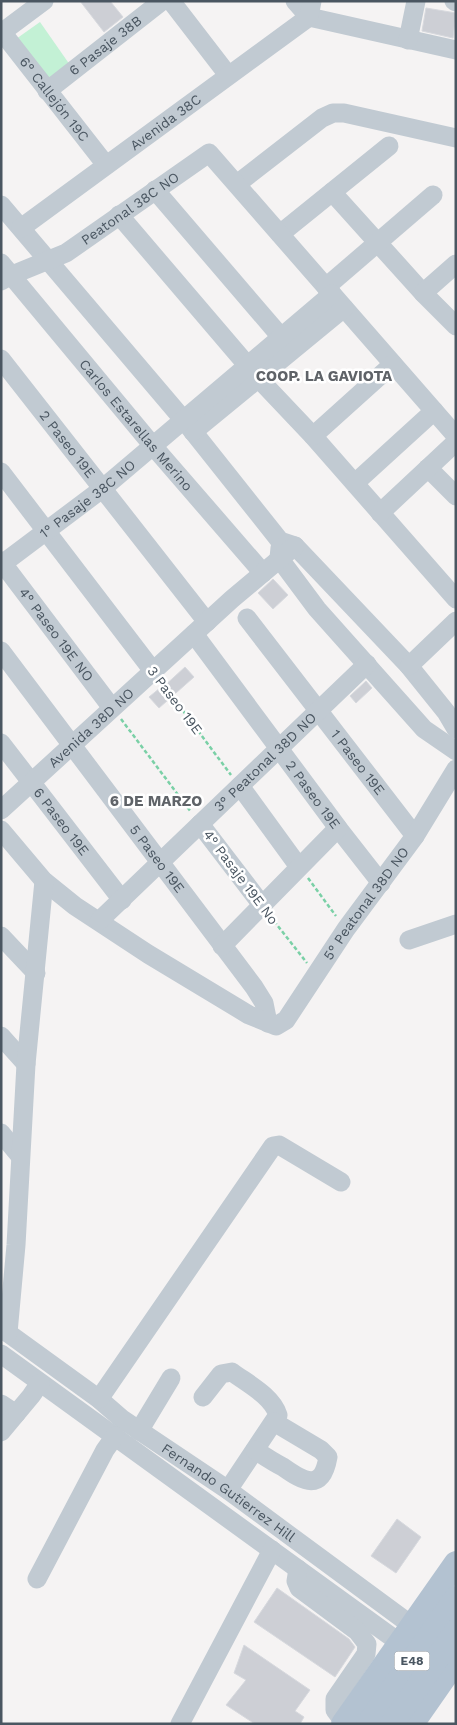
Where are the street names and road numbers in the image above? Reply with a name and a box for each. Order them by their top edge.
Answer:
street label: 6 Pasaje 38B [66,12,145,79]
street label: 6° Callejón 19C [16,53,92,144]
street label: Avenida 38C [127,91,204,154]
street label: Peatonal 38C NO [78,169,182,248]
street label: Carlos Estarellas Merino [76,356,196,494]
street label: 2 Paseo 19E [36,407,99,481]
street label: 1° Pasaje 38C NO [37,456,139,541]
street label: 4° Paseo 19E NO [16,584,97,684]
street label: 3 Paseo 19E [144,663,206,737]
street label: Avenida 38D NO [45,685,137,771]
street label: 3° Peatonal 38D NO [211,709,319,814]
street label: 1 Paseo 19E [328,726,388,798]
street label: 2 Paseo 19E [283,757,344,832]
street label: 6 Paseo 19E [30,784,93,859]
street label: 5 Paseo 19E [127,822,188,896]
street label: 4° Pasaje 19E No [200,827,282,927]
street label: 5° Peatonal 38D NO [320,844,412,963]
street label: Fernando Gutierrez Hill [159,1440,299,1545]
road number: E48 [394,1652,430,1670]

